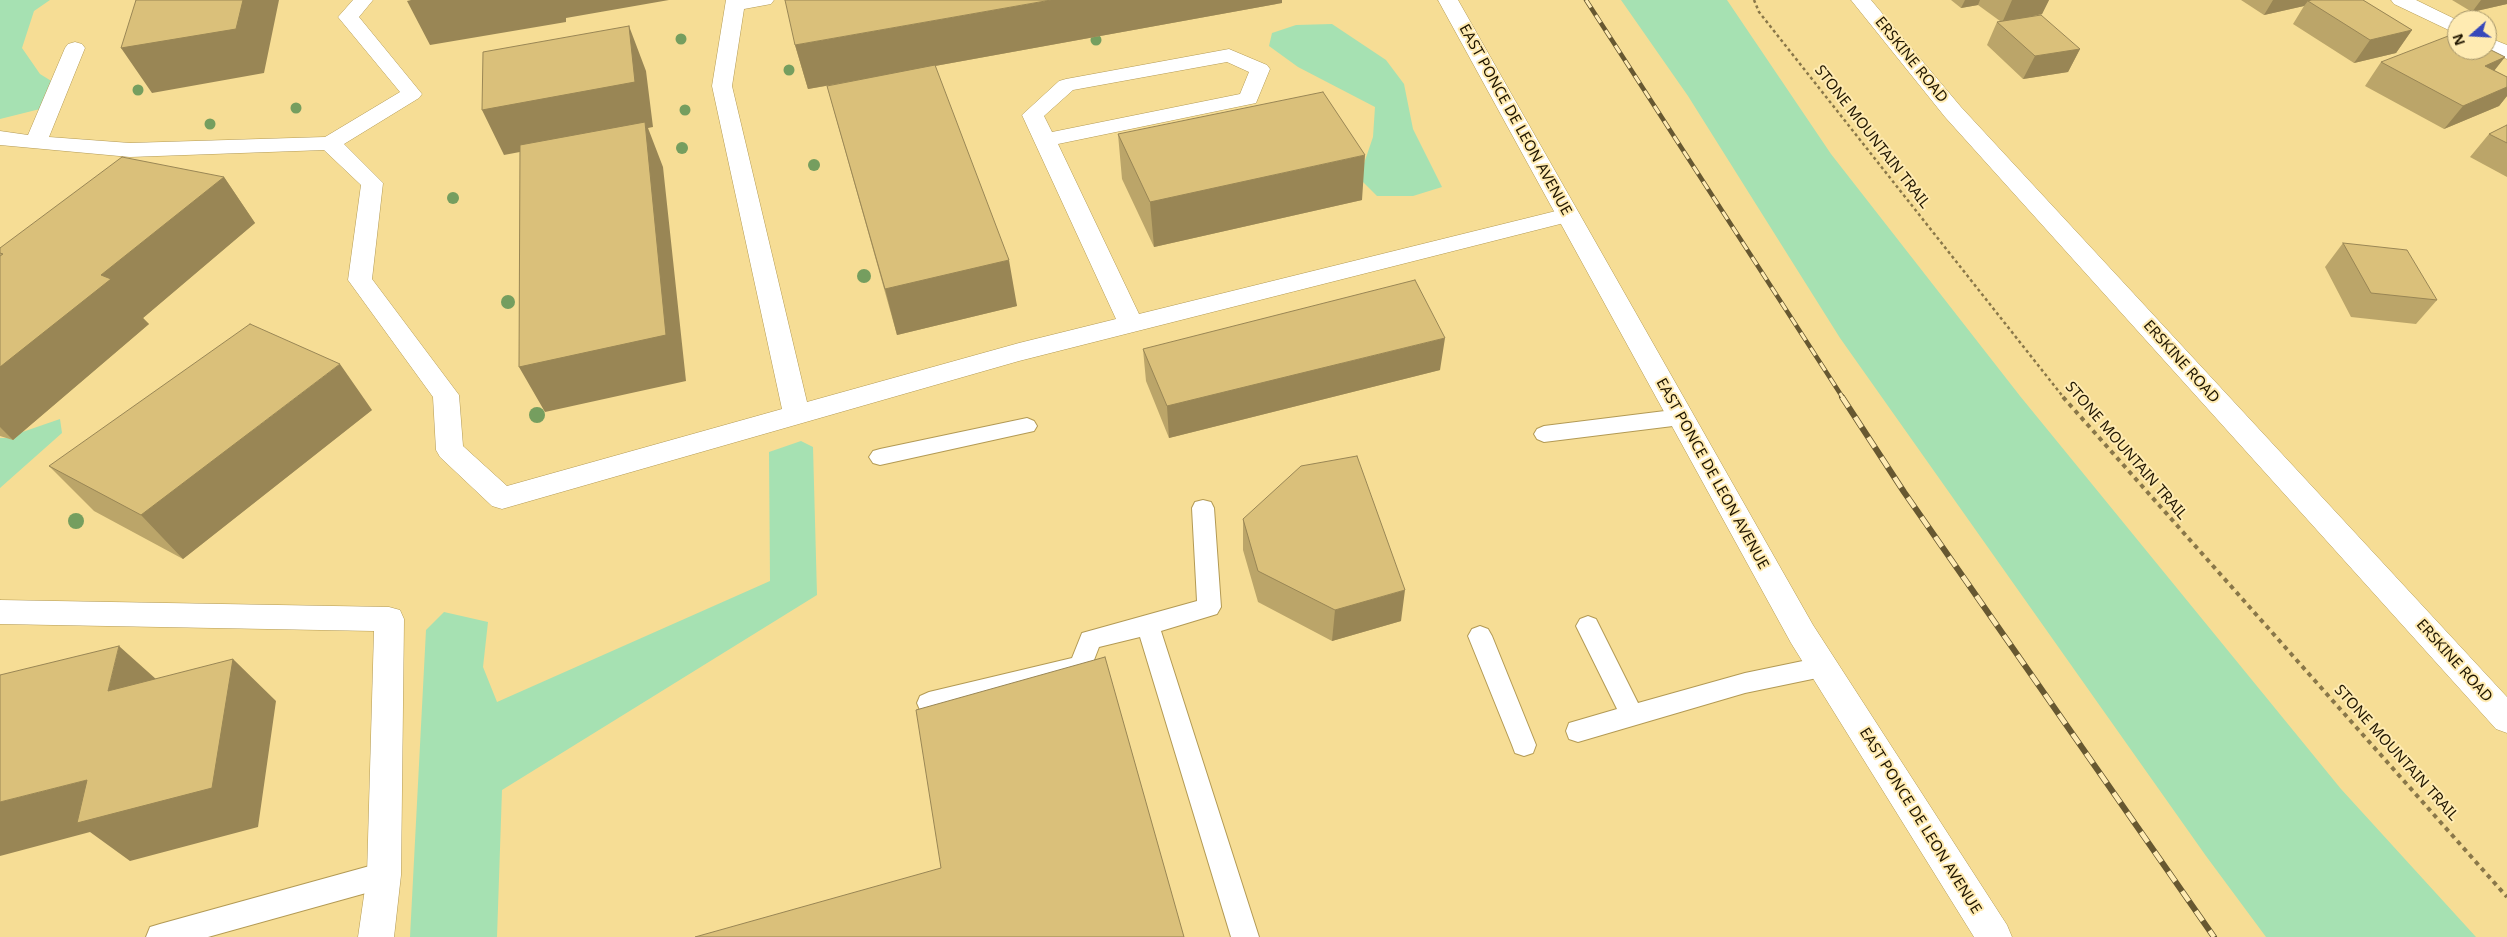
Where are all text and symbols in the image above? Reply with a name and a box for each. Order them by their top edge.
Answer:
north arrow [2447,10,2497,60]
street label: ERSKINE ROAD [1871,13,1951,107]
street label: EAST PONCE DE LEON AVENUE [1455,21,1575,219]
text: N [2447,31,2469,48]
street label: STONE MOUNTAIN TRAIL [1810,62,1934,212]
street label: ERSKINE ROAD [2139,317,2223,407]
street label: EAST PONCE DE LEON AVENUE [1652,375,1772,573]
street label: STONE MOUNTAIN TRAIL [2061,378,2191,524]
street label: ERSKINE ROAD [2412,616,2496,706]
street label: STONE MOUNTAIN TRAIL [2330,681,2462,825]
street label: EAST PONCE DE LEON AVENUE [1855,725,1985,917]

